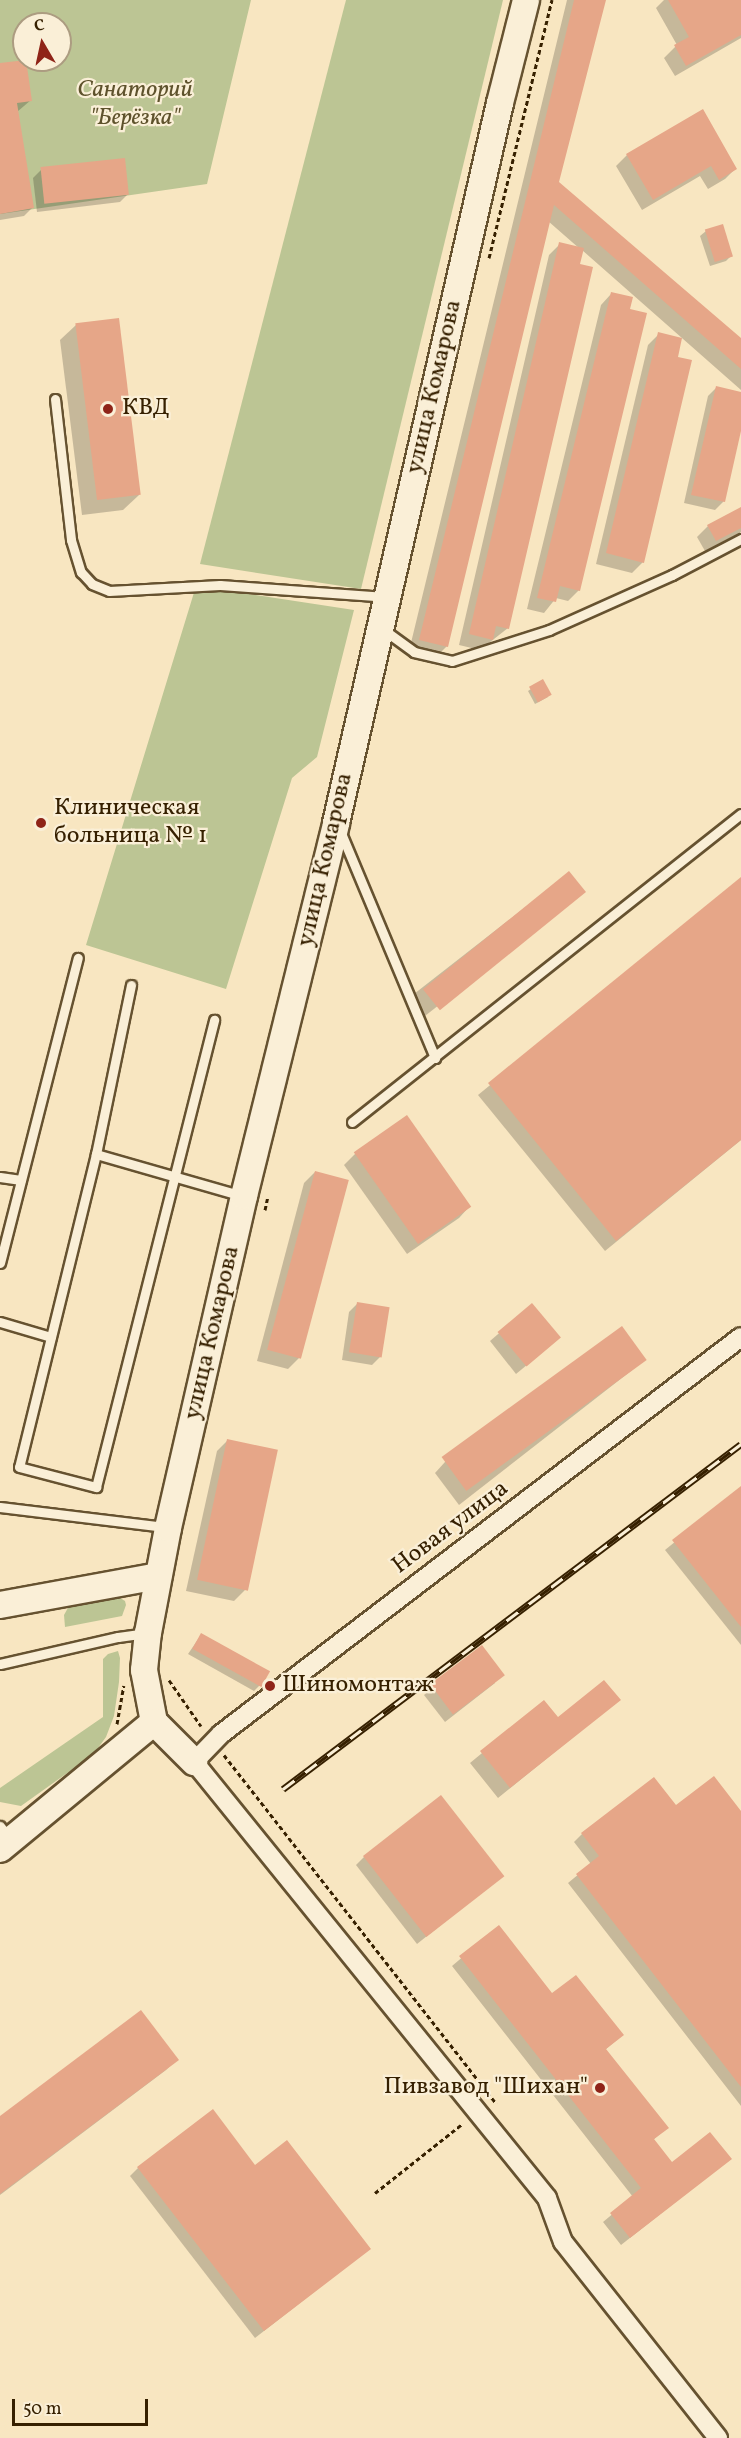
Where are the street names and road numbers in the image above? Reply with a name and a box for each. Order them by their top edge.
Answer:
street label: улица Комарова [401,297,469,477]
street label: улица Комарова [292,770,360,950]
street label: улица Комарова [179,1243,247,1423]
street label: Новая улица [387,1475,515,1581]

